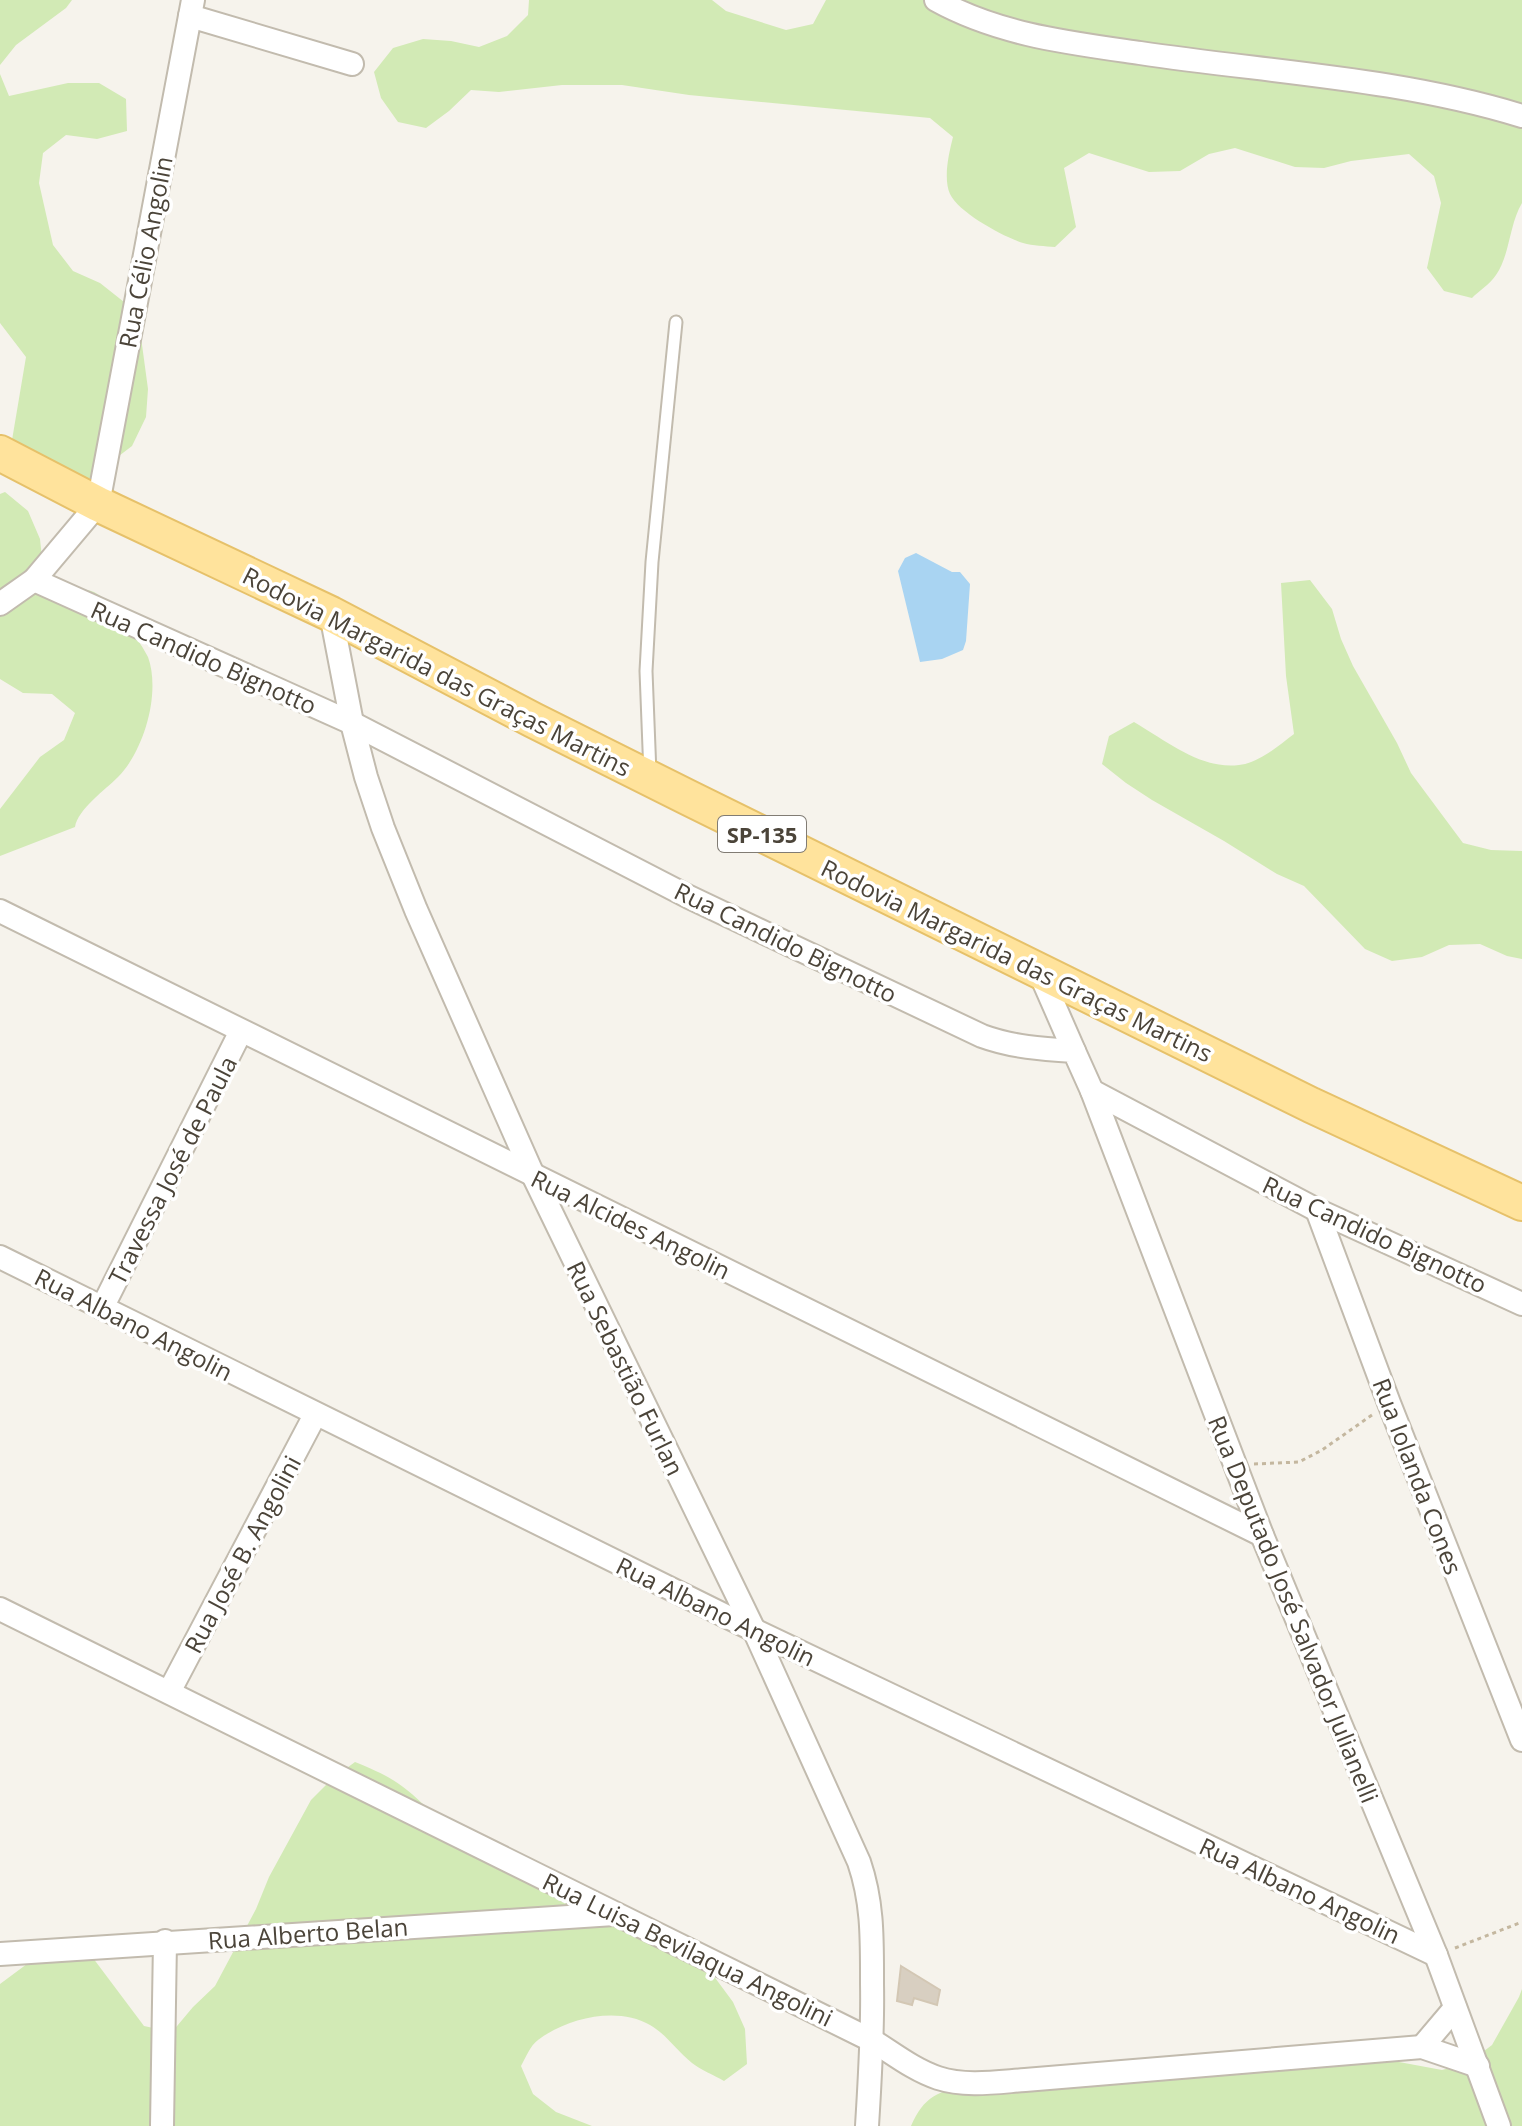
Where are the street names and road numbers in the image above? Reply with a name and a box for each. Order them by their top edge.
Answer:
street label: Rua Célio Angolin [110,153,180,351]
street label: Rodovia Margarida das Graças Martins [237,558,637,784]
street label: Rua Candido Bignotto [86,592,322,722]
road number: SP-135 [718,816,806,852]
street label: Rodovia Margarida das Graças Martins [816,851,1218,1069]
street label: Rua Candido Bignotto [669,874,903,1010]
street label: Travessa José de Paula [100,1050,244,1290]
street label: Rua Alcides Angolin [526,1161,736,1287]
street label: Rua Candido Bignotto [1258,1168,1492,1300]
street label: Rua Sebastião Furlan [560,1255,692,1481]
street label: Rua Albano Angolin [29,1260,239,1388]
street label: Rua Iolanda Cones [1365,1373,1471,1579]
street label: Rua Deputado José Salvador Julianelli [1201,1411,1387,1807]
street label: Rua José B. Angolini [176,1449,308,1659]
street label: Rua Albano Angolin [611,1548,821,1674]
street label: Rua Albano Angolin [1194,1829,1406,1951]
street label: Rua Luisa Bevilaqua Angolini [537,1864,839,2034]
street label: Rua Alberto Belan [207,1910,409,1956]

